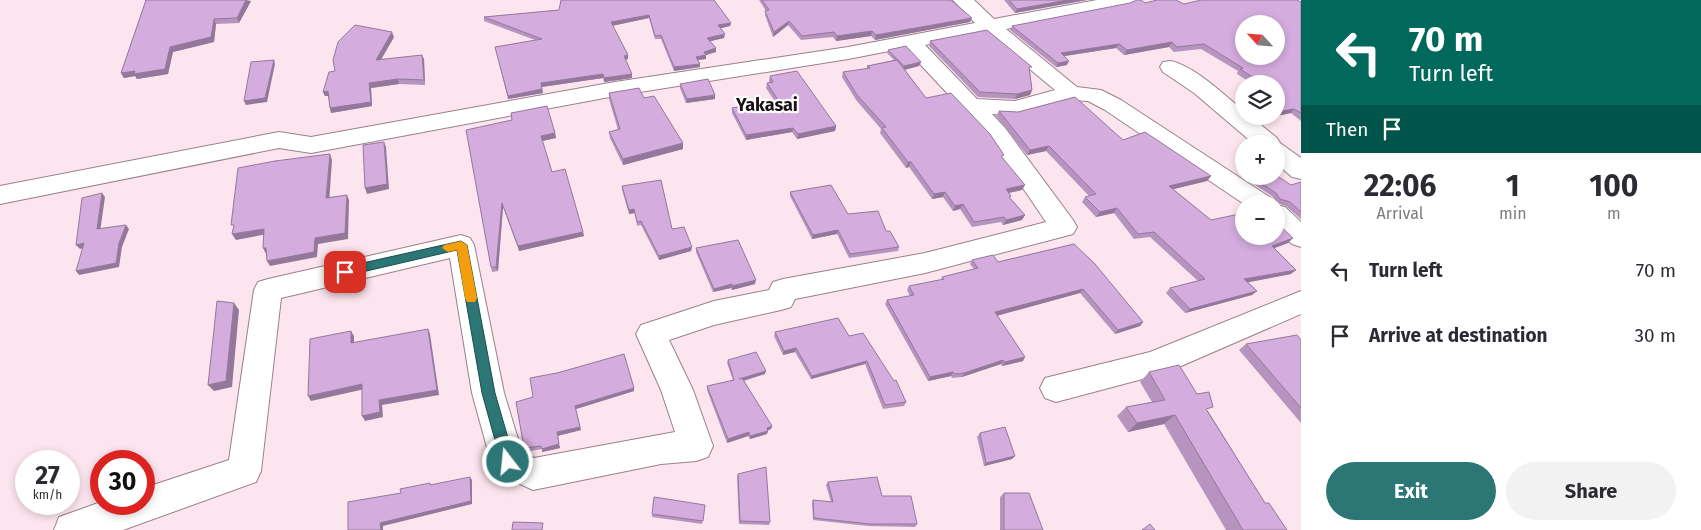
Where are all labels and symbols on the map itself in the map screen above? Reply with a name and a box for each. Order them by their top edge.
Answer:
north arrow [1235,15,1285,65]
district label: Yakasai [735,94,798,116]
pin [324,251,366,293]
position arrow [481,435,533,487]
speed limit sign: 30 [90,450,155,515]

